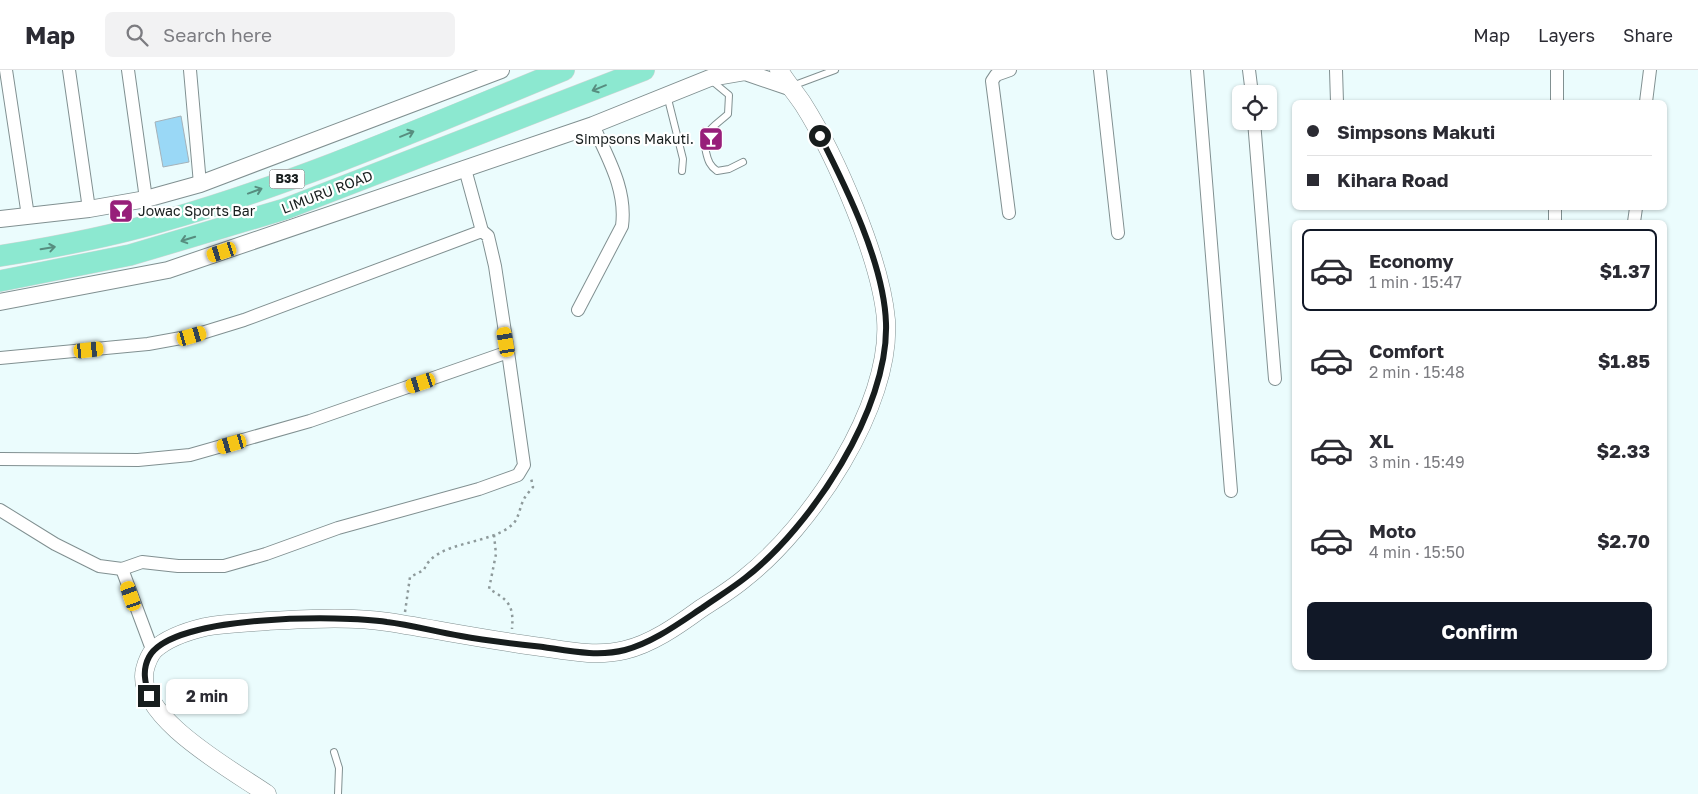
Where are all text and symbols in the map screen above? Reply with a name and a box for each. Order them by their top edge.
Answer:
search box [105,12,455,57]
text: Map [25,20,75,49]
icon: search [123,21,151,49]
text: Search here [163,23,272,46]
text: Map [1473,24,1510,46]
text: Layers [1538,24,1595,46]
text: Share [1623,24,1673,46]
one-way arrow [592,84,607,93]
map controls [1232,85,1277,130]
button: locate [1232,85,1277,130]
text: Simpsons Makuti [1337,120,1495,143]
route start [809,125,831,147]
bar icon: Simpsons Makuti. [698,126,724,152]
one-way arrow [399,128,414,138]
place label: Simpsons Makuti. [575,130,694,147]
street label: LIMURU ROAD [279,166,375,217]
text: Kihara Road [1337,168,1448,191]
road number: B33 [270,170,304,188]
one-way arrow [247,186,262,195]
bar icon: Jowac Sports Bar [108,198,134,224]
place label: Jowac Sports Bar [138,202,256,219]
one-way arrow [181,235,197,245]
car [205,240,238,264]
one-way arrow [40,243,56,253]
icon: car [1309,248,1354,293]
text: Economy [1369,249,1454,272]
text: $1.37 [1599,259,1650,282]
text: 1 min · 15:47 [1369,272,1462,292]
car [175,325,208,347]
car [496,326,515,358]
icon: car [1309,338,1354,383]
text: Comfort [1369,339,1444,362]
car [73,341,104,359]
text: $1.85 [1598,349,1650,372]
text: 2 min · 15:48 [1369,362,1465,382]
car [404,371,437,395]
icon: car [1309,428,1354,473]
text: XL [1369,429,1394,452]
car [215,433,248,455]
text: $2.33 [1596,439,1650,462]
text: 3 min · 15:49 [1369,452,1465,472]
icon: car [1309,518,1354,563]
text: Moto [1369,519,1416,542]
text: $2.70 [1597,529,1650,552]
text: 4 min · 15:50 [1369,542,1465,562]
car [119,579,142,613]
button: Confirm [1307,602,1652,660]
callout: 2 min [166,678,249,714]
route end [138,685,160,707]
text: 2 min [186,686,228,706]

